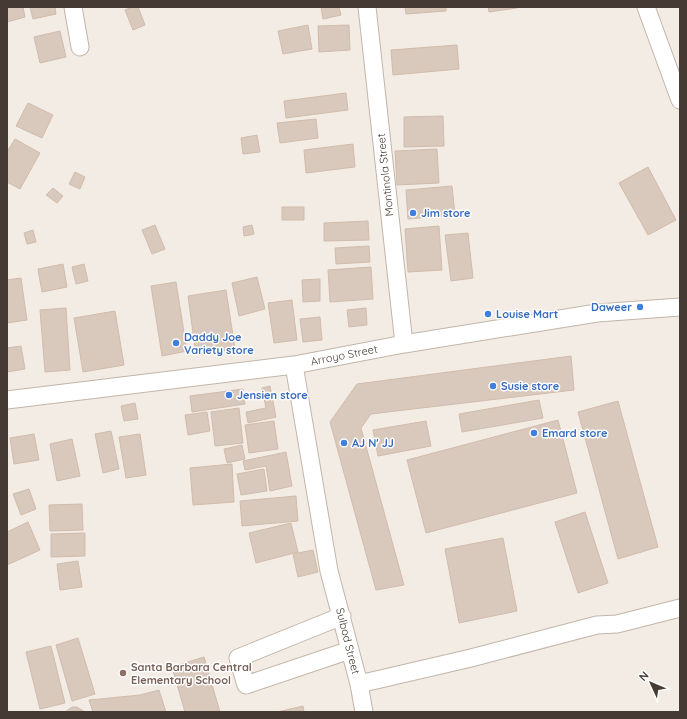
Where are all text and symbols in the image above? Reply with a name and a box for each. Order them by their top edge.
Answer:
street label: Montinola Street [374,133,396,217]
place label: Jim store [421,206,471,220]
marker: Jim store [408,208,418,218]
place label: Daweer [591,300,632,314]
marker: Daweer [635,302,645,312]
place label: Louise Mart [496,307,558,321]
marker: Louise Mart [483,309,493,319]
place label: Daddy Joe Variety store [184,330,254,357]
marker: Daddy Joe Variety store [171,338,181,348]
street label: Arroyo Street [309,342,379,368]
place label: Susie store [501,379,560,393]
marker: Susie store [488,381,498,391]
place label: Jensien store [237,388,308,402]
marker: Jensien store [224,390,234,400]
place label: Emard store [542,426,608,440]
marker: Emard store [529,428,539,438]
place label: AJ N' JJ [352,436,394,450]
marker: AJ N' JJ [339,438,349,448]
street label: Sulbod Street [333,606,363,676]
place label: Santa Barbara Central Elementary School [131,660,252,687]
north arrow [631,663,671,703]
marker: Santa Barbara Central Elementary School [118,668,128,678]
text: N [636,668,652,684]

